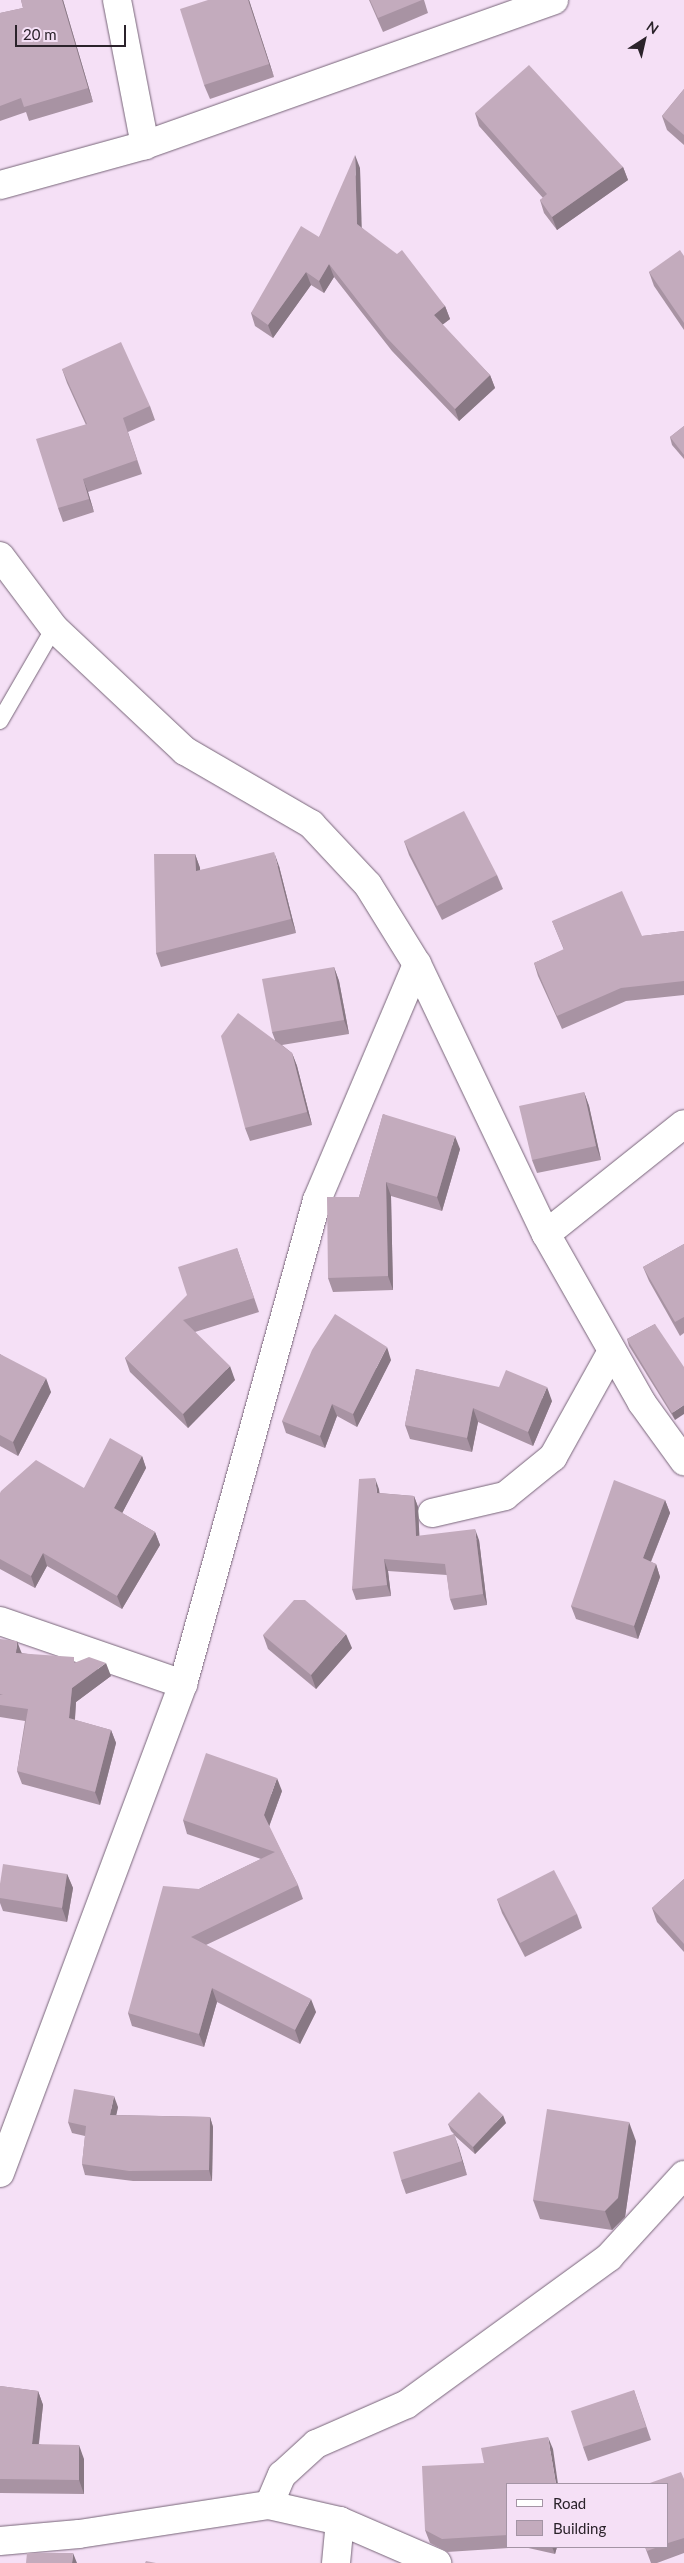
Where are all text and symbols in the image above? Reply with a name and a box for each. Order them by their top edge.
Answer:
scale bar [18,15,129,47]
north arrow [619,15,669,65]
text: N [644,17,662,37]
text: 20 m [23,25,57,43]
legend [507,2483,669,2548]
text: Road [553,2494,586,2512]
text: Building [553,2519,606,2537]

